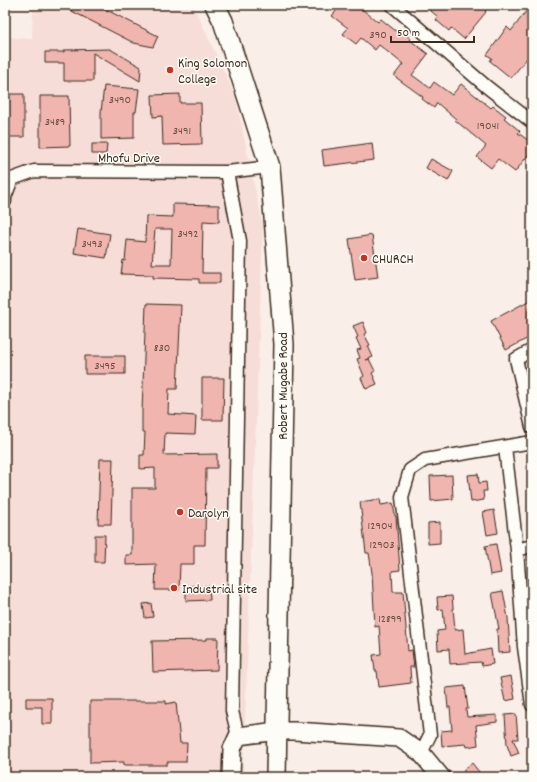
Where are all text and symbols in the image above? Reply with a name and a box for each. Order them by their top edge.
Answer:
scale bar [391,18,474,44]
text: 50 m [397,25,420,42]
house number: 390 [369,27,387,44]
place label: King Solomon College [178,54,247,90]
marker: King Solomon College [165,65,175,75]
house number: 3490 [109,92,131,109]
house number: 3489 [45,114,65,131]
house number: 19041 [477,118,499,135]
house number: 3491 [173,123,191,140]
street label: Mhofu Drive [98,149,160,169]
house number: 3492 [177,226,199,243]
house number: 3493 [81,236,103,253]
place label: CHURCH [372,250,414,270]
marker: CHURCH [359,253,369,263]
street label: Robert Mugabe Road [274,332,294,440]
house number: 830 [154,340,170,357]
house number: 3495 [94,358,116,375]
place label: Darolyn [188,504,229,524]
marker: Darolyn [175,507,185,517]
house number: 12904 [368,518,392,535]
house number: 12903 [369,537,395,554]
place label: Industrial site [182,580,257,600]
marker: Industrial site [169,583,179,593]
house number: 12899 [378,611,402,628]

